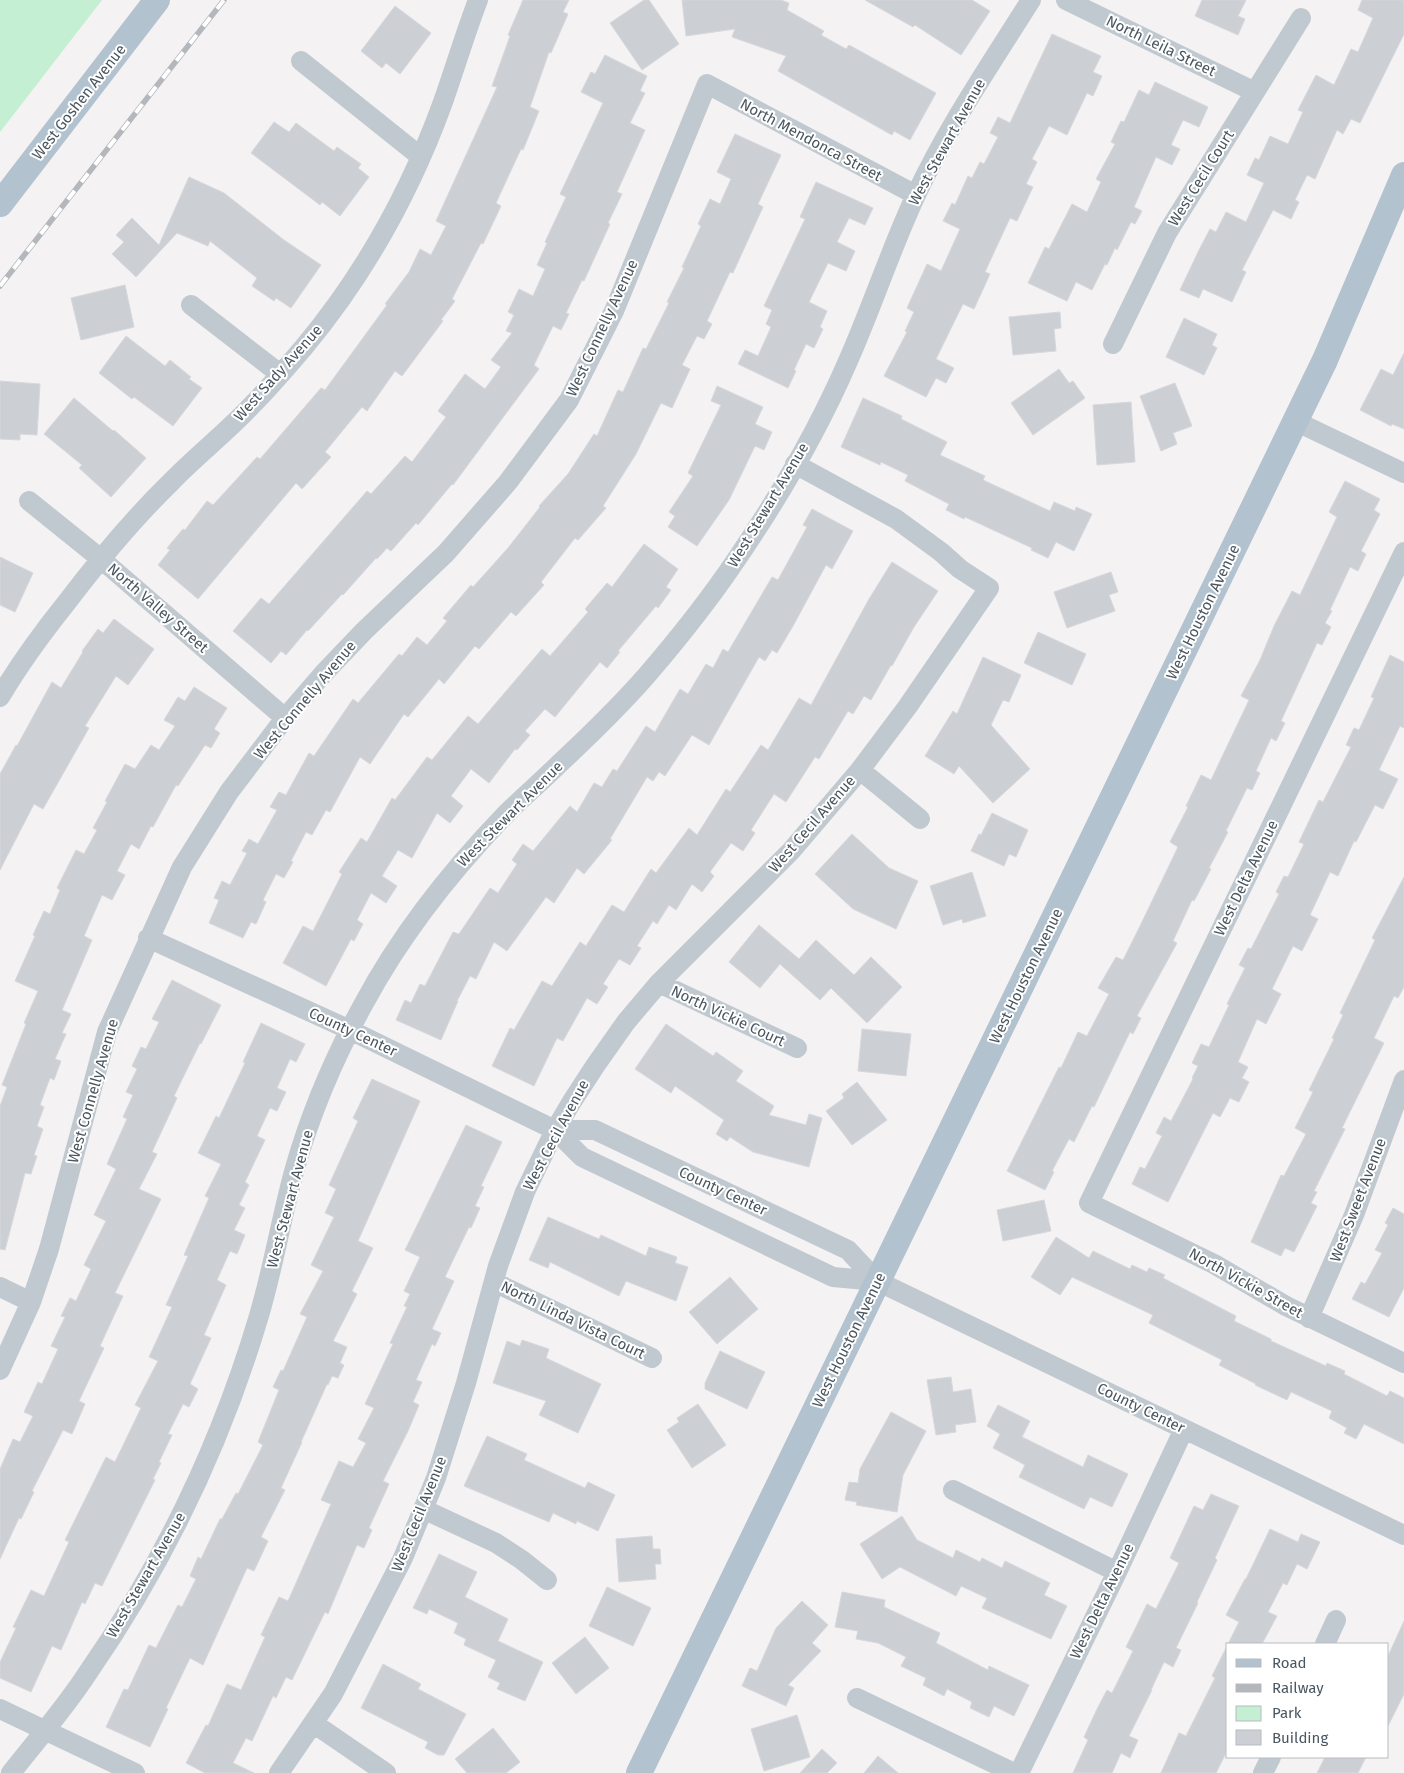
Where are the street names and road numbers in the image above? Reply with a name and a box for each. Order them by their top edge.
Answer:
street label: North Leila Street [1103,12,1219,81]
street label: West Goshen Avenue [28,41,130,163]
street label: West Stewart Avenue [905,76,989,208]
street label: North Mendonca Street [737,95,885,185]
street label: West Cecil Court [1164,126,1238,229]
street label: West Connelly Avenue [562,257,642,399]
street label: West Sady Avenue [230,321,326,425]
street label: West Stewart Avenue [724,439,812,571]
street label: West Houston Avenue [1162,542,1244,682]
street label: North Valley Street [104,559,212,657]
street label: West Connelly Avenue [250,637,360,763]
street label: West Stewart Avenue [453,757,567,871]
street label: West Cecil Avenue [765,772,859,876]
street label: West Delta Avenue [1210,817,1282,939]
street label: West Houston Avenue [985,906,1067,1046]
street label: North Vickie Court [668,982,788,1051]
street label: County Center [306,1004,400,1060]
street label: West Connelly Avenue [64,1017,122,1165]
street label: West Cecil Avenue [519,1077,593,1193]
street label: West Stewart Avenue [263,1128,317,1270]
street label: West Sweet Avenue [1326,1135,1390,1265]
street label: County Center [676,1163,770,1219]
street label: North Vickie Street [1186,1244,1307,1322]
street label: West Houston Avenue [808,1270,890,1410]
street label: North Linda Vista Court [498,1277,649,1363]
street label: County Center [1094,1379,1188,1437]
street label: West Cecil Avenue [388,1454,450,1574]
street label: West Stewart Avenue [103,1509,189,1641]
street label: West Delta Avenue [1066,1540,1138,1662]

